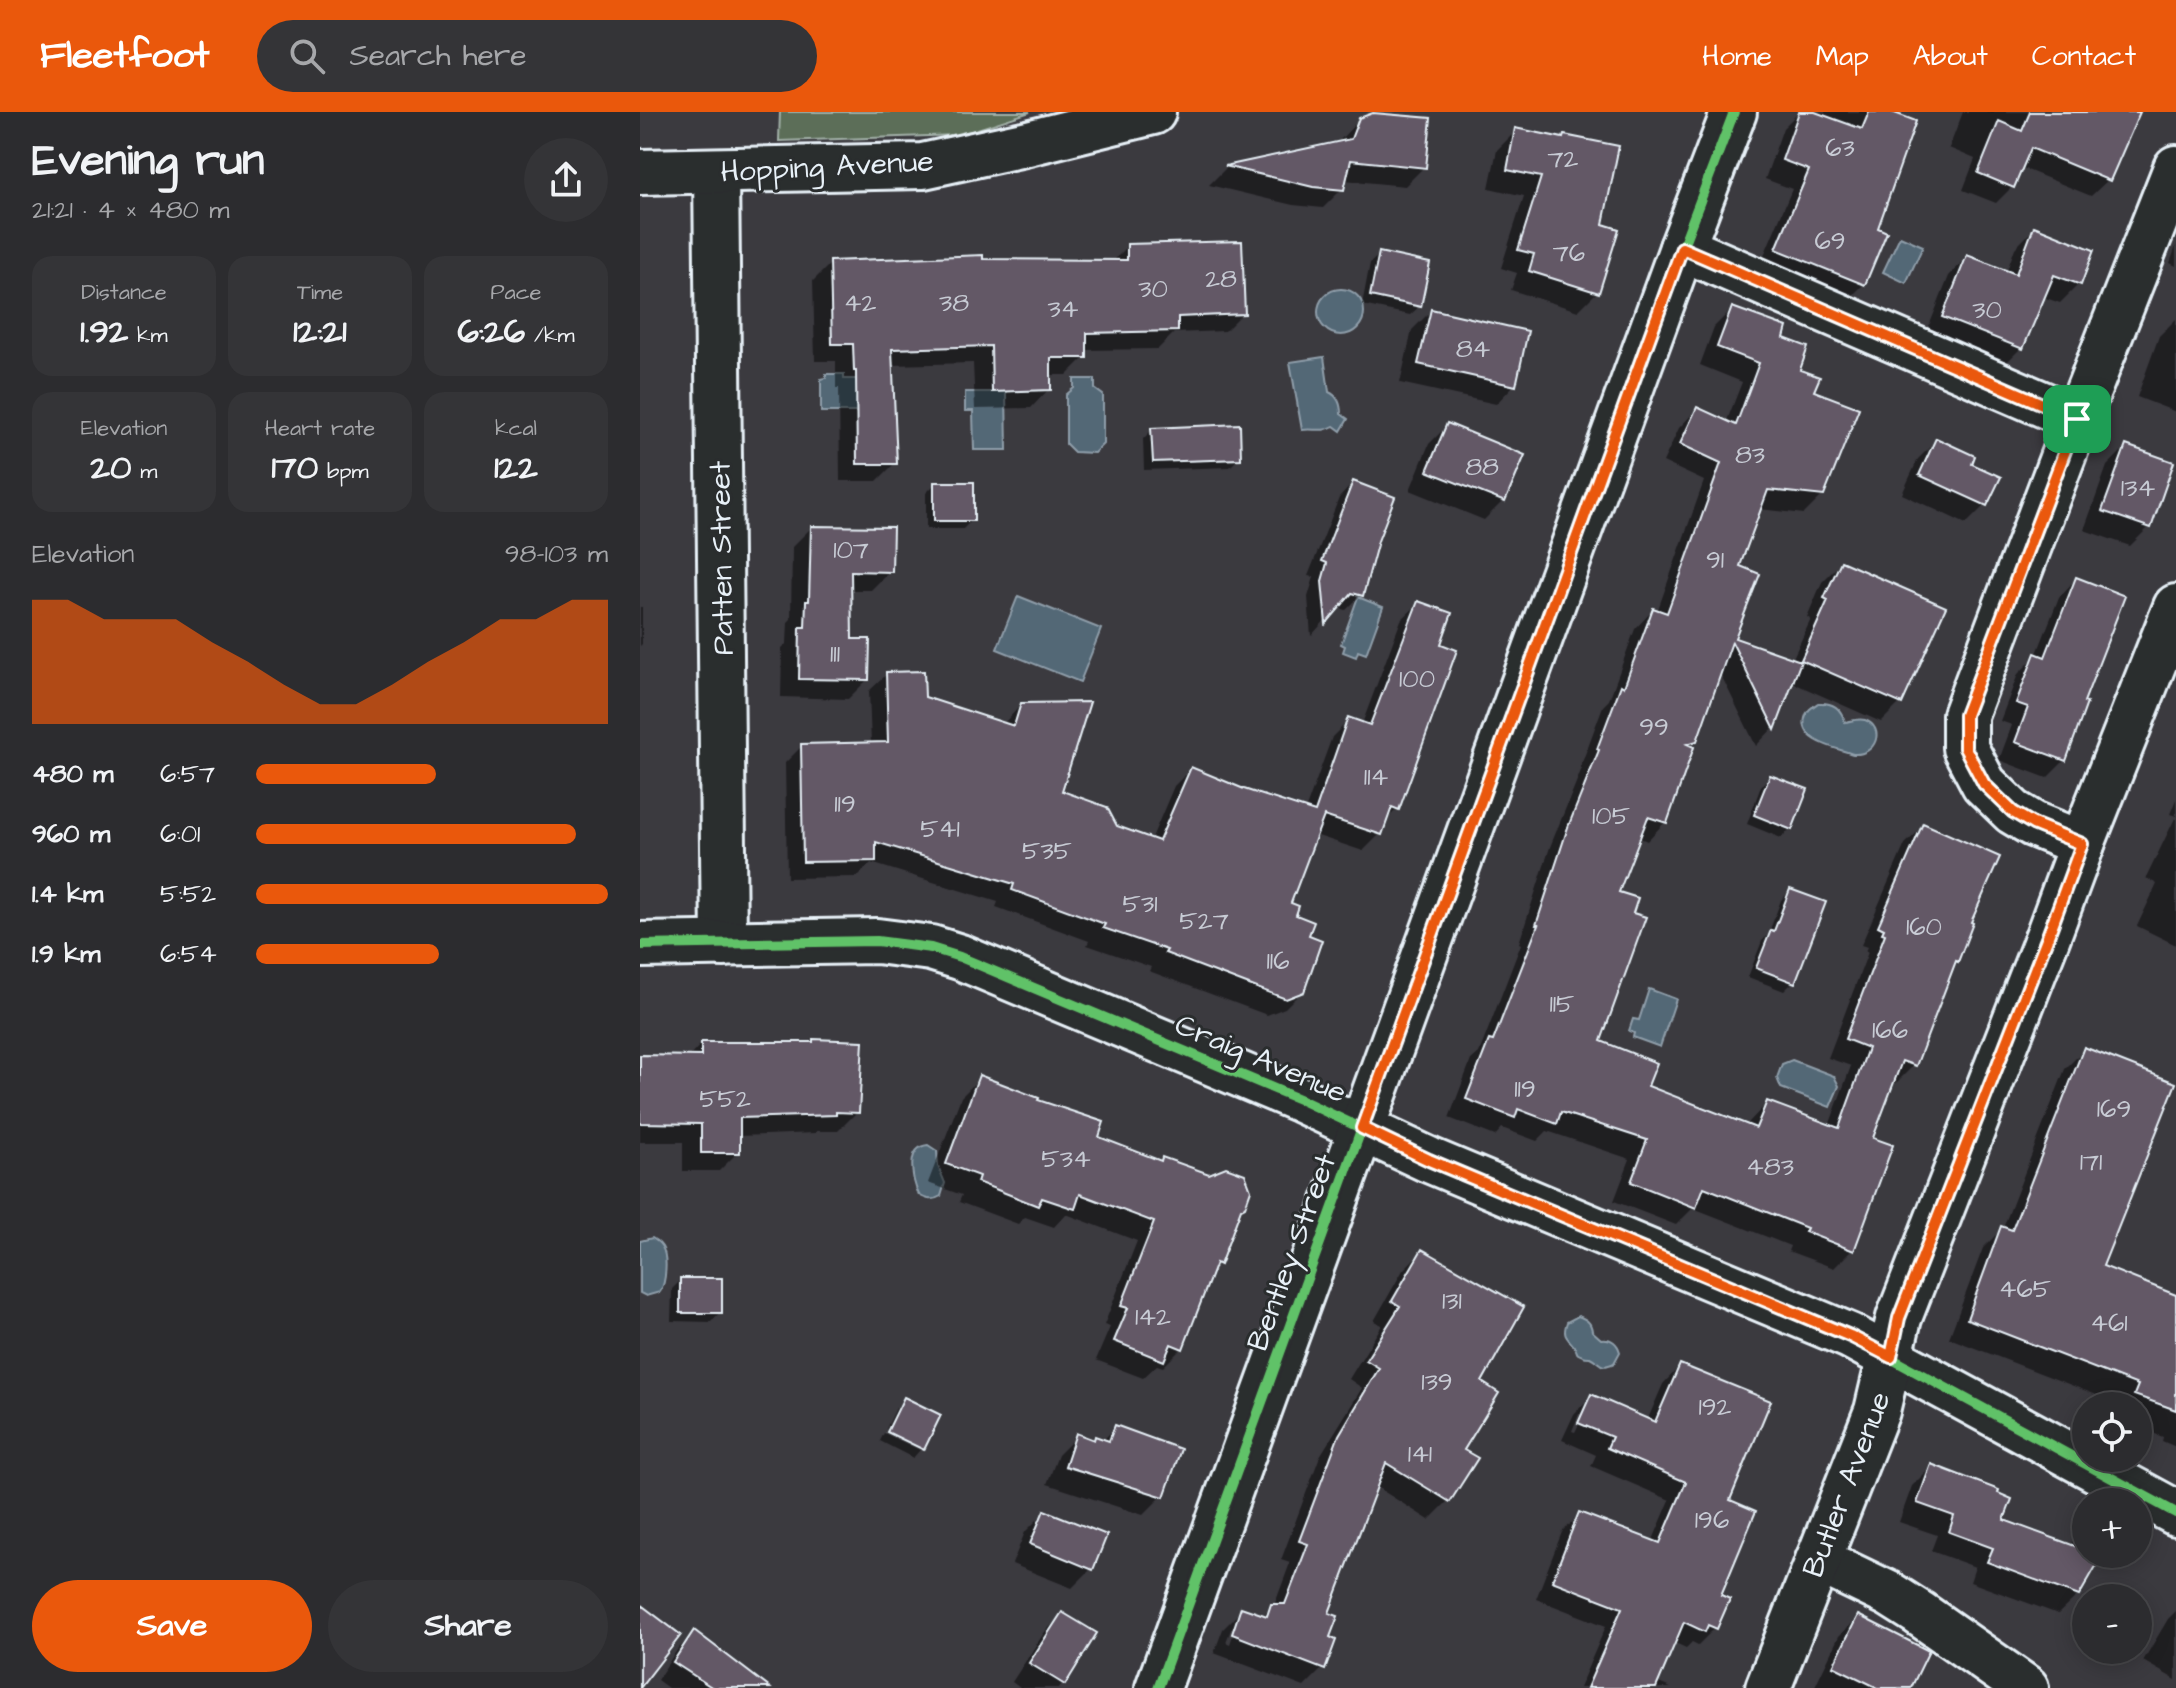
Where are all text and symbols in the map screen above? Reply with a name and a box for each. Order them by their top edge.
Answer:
search box [257,20,817,92]
text: Fleetfoot [40,30,209,82]
icon: search [285,34,329,78]
text: Search here [349,35,527,77]
text: Home [1702,37,1772,76]
text: Map [1816,37,1869,76]
text: About [1913,37,1988,76]
text: Contact [2032,37,2136,76]
house number: 63 [1825,130,1855,166]
text: Evening run [32,131,264,192]
button: share [524,138,608,222]
street label: Hopping Avenue [720,140,935,195]
house number: 72 [1548,141,1579,177]
text: 21:21 · 4 × 480 m [32,192,230,228]
house number: 69 [1814,223,1846,259]
house number: 76 [1553,235,1585,271]
house number: 28 [1205,261,1237,297]
house number: 30 [1138,271,1168,307]
text: Distance [81,277,167,308]
text: Time [297,277,343,308]
text: Pace [490,277,542,308]
house number: 42 [844,285,876,321]
house number: 38 [939,285,969,321]
house number: 34 [1048,291,1079,327]
house number: 30 [1972,292,2002,328]
text: 1.92 [80,308,128,356]
text: 12:21 [293,308,347,356]
text: 6:26 [457,308,525,356]
text: km [128,320,168,351]
text: /km [525,320,575,351]
house number: 84 [1456,331,1491,367]
pin [2043,385,2111,453]
icon: arrive [2055,397,2099,441]
text: Elevation [81,413,167,444]
text: Heart rate [265,413,375,444]
text: kcal [495,413,537,444]
house number: 83 [1735,437,1765,473]
text: 20 [91,444,131,492]
text: 170 [271,444,318,492]
text: 122 [494,444,538,492]
house number: 88 [1465,449,1499,485]
text: m [131,456,157,487]
text: bpm [318,456,369,487]
street label: Patten Street [699,460,745,656]
house number: 134 [2121,470,2155,506]
house number: 107 [833,532,869,568]
text: Elevation [32,536,134,572]
text: 98–103 m [505,536,608,572]
house number: 91 [1706,542,1724,578]
house number: 111 [830,636,840,672]
house number: 100 [1399,661,1435,697]
house number: 99 [1639,709,1669,745]
text: 480 m [32,756,114,792]
text: 6:57 [160,756,215,792]
house number: 114 [1364,759,1388,795]
house number: 119 [834,786,856,822]
house number: 105 [1592,798,1630,834]
house number: 541 [920,811,960,847]
text: 960 m [32,816,110,852]
text: 6:01 [160,816,200,852]
house number: 535 [1022,833,1072,869]
text: 1.4 km [32,876,103,912]
text: 5:52 [160,876,216,912]
house number: 531 [1123,886,1157,922]
house number: 527 [1179,903,1229,939]
house number: 160 [1906,909,1942,945]
text: 1.9 km [32,936,100,972]
text: 6:54 [160,936,217,972]
house number: 116 [1267,943,1289,979]
house number: 115 [1549,986,1575,1022]
street label: Craig Avenue [1168,1004,1353,1115]
house number: 166 [1872,1012,1908,1048]
house number: 119 [1514,1071,1536,1107]
house number: 552 [699,1081,751,1117]
house number: 169 [2097,1091,2131,1127]
house number: 534 [1041,1141,1091,1177]
house number: 171 [2080,1144,2102,1180]
street label: Bentley Street [1237,1148,1348,1357]
house number: 483 [1746,1149,1794,1185]
house number: 465 [1999,1271,2051,1307]
house number: 131 [1442,1283,1462,1319]
house number: 142 [1135,1299,1171,1335]
house number: 461 [2090,1305,2128,1341]
house number: 139 [1421,1364,1453,1400]
street label: Butler Avenue [1792,1385,1902,1583]
house number: 192 [1698,1389,1732,1425]
map controls [2072,1392,2152,1664]
button: locate [2072,1392,2152,1472]
house number: 141 [1408,1436,1432,1472]
button: + [2072,1488,2152,1568]
house number: 196 [1695,1502,1729,1538]
button: Save [32,1580,312,1672]
button: Share [328,1580,608,1672]
button: − [2072,1584,2152,1664]

